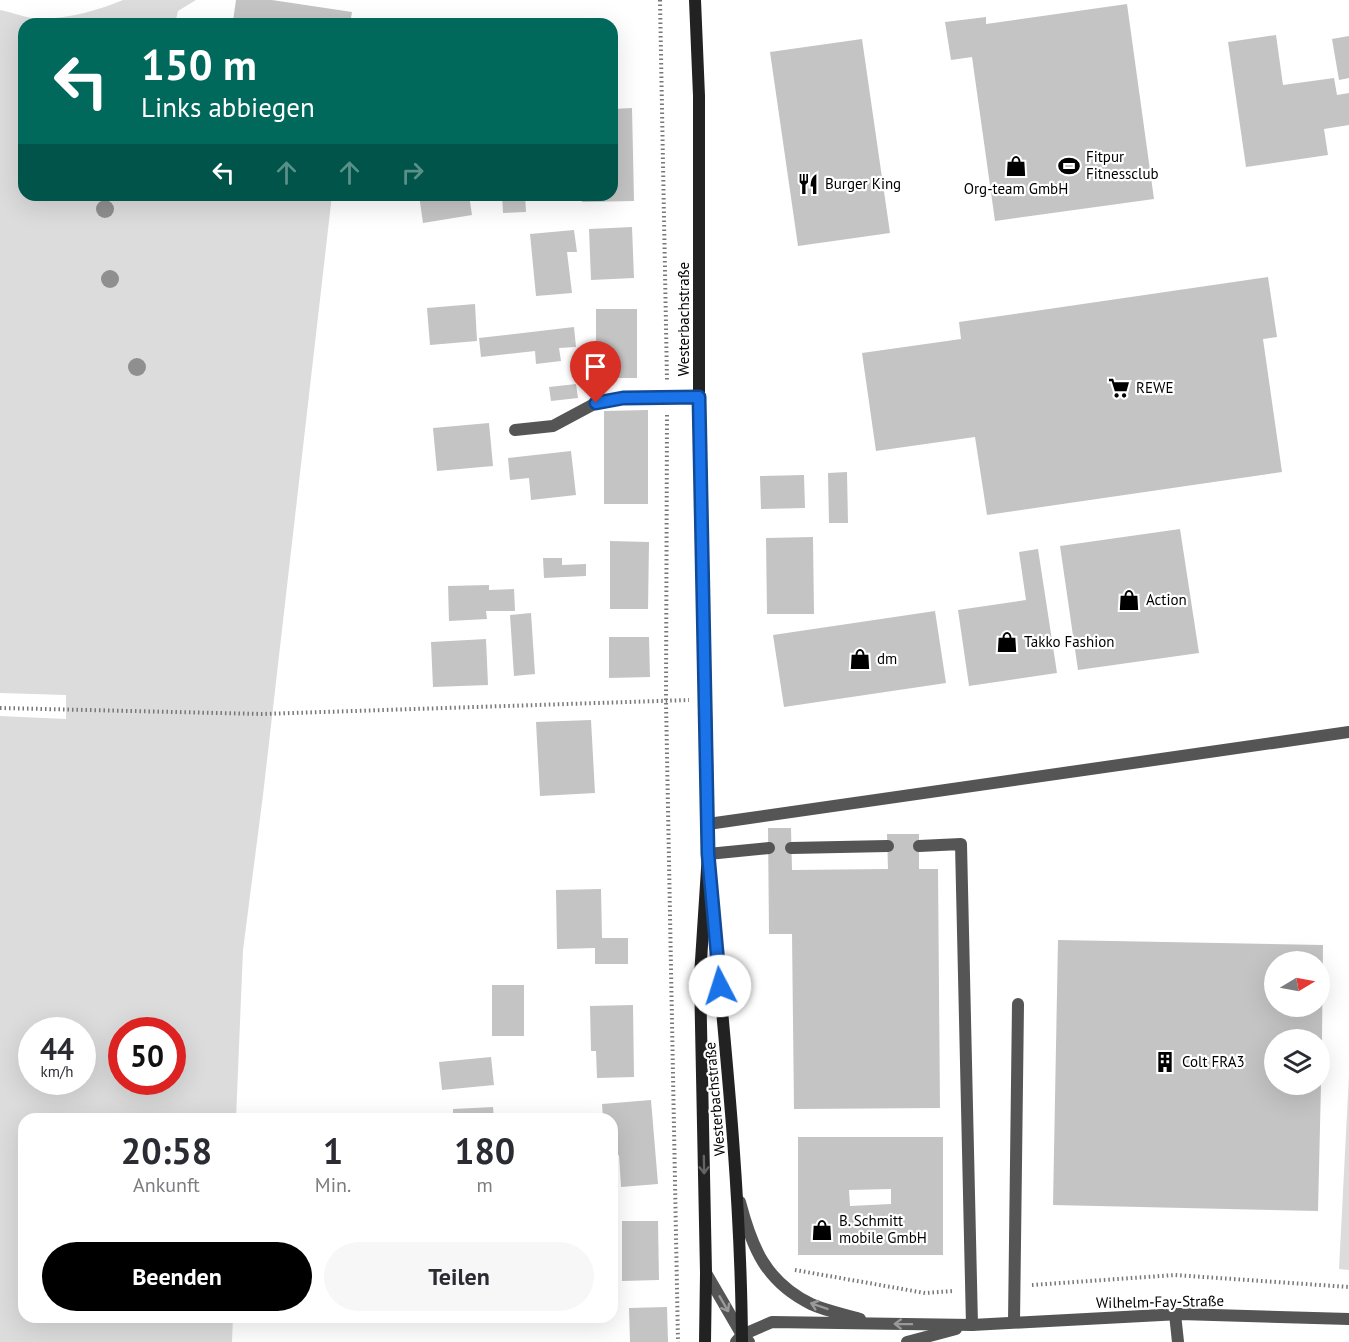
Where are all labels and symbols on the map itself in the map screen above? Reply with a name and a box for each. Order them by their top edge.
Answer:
place label: Fitpur Fitnessclub [1086,147,1159,183]
shop icon: Org-team GmbH [1004,154,1028,178]
sports icon: Fitpur Fitnessclub [1057,154,1081,178]
restaurant icon: Burger King [796,172,820,196]
place label: Burger King [825,174,901,193]
place label: Org-team GmbH [964,179,1068,198]
street label: Westerbachstraße [674,262,693,376]
pin [570,341,621,403]
supermarket icon: REWE [1107,376,1131,400]
place label: REWE [1136,378,1173,397]
shop icon: Action [1117,588,1141,612]
place label: Action [1146,590,1187,609]
shop icon: Takko Fashion [995,630,1019,654]
place label: Takko Fashion [1024,632,1114,651]
shop icon: dm [848,647,872,671]
place label: dm [877,649,897,668]
north arrow [1264,951,1330,1017]
position arrow [688,954,752,1018]
speed limit sign: 50 [108,1017,186,1095]
street label: Westerbachstraße [700,1041,729,1157]
building icon: Colt FRA3 [1153,1050,1177,1074]
place label: Colt FRA3 [1182,1052,1245,1071]
one-way arrow [698,1154,710,1174]
place label: B. Schmitt mobile GmbH [839,1211,927,1247]
shop icon: B. Schmitt mobile GmbH [810,1218,834,1242]
street label: Wilhelm-Fay-Straße [1096,1291,1224,1312]
one-way arrow [718,1295,730,1312]
one-way arrow [811,1300,829,1311]
one-way arrow [893,1318,913,1330]

